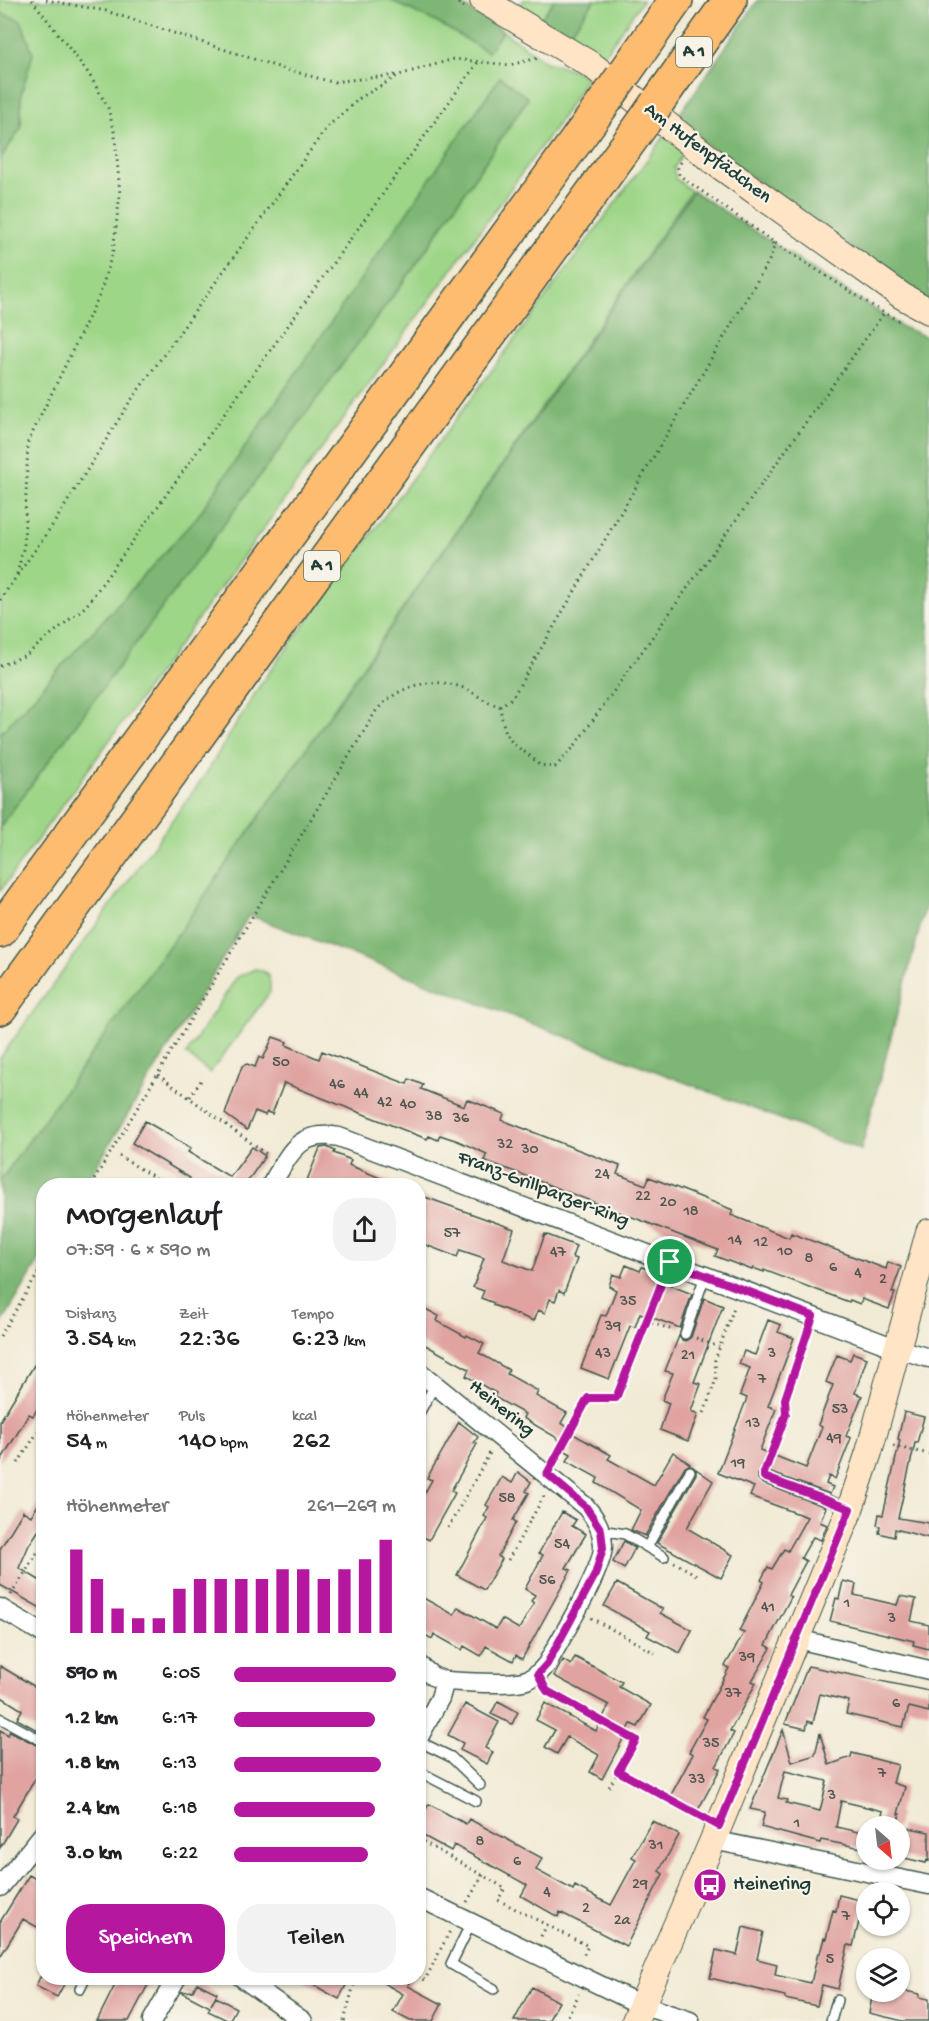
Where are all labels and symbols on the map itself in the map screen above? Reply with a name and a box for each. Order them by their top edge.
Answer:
road number: A 1 [676,37,712,67]
street label: Am Hufenpfädchen [639,99,776,210]
road number: A 1 [304,551,340,581]
house number: 50 [272,1054,290,1073]
house number: 46 [329,1076,346,1095]
house number: 44 [353,1085,369,1104]
house number: 42 [377,1094,393,1113]
house number: 40 [400,1096,416,1115]
house number: 38 [424,1108,443,1127]
house number: 36 [452,1110,470,1129]
house number: 32 [496,1136,513,1155]
house number: 30 [520,1141,539,1160]
street label: Franz-Grillparzer-Ring [453,1146,632,1233]
house number: 24 [594,1166,610,1185]
house number: 22 [635,1188,651,1207]
house number: 20 [660,1194,676,1213]
house number: 18 [682,1203,699,1222]
house number: 57 [444,1225,461,1244]
house number: 14 [727,1232,742,1251]
house number: 12 [753,1234,768,1253]
pin [644,1236,695,1287]
house number: 10 [776,1243,793,1262]
house number: 47 [550,1244,567,1263]
house number: 8 [805,1250,814,1269]
house number: 6 [829,1259,838,1278]
house number: 4 [854,1265,862,1284]
house number: 2 [879,1271,887,1290]
house number: 35 [619,1293,636,1312]
house number: 39 [604,1318,621,1337]
house number: 43 [595,1345,611,1364]
house number: 3 [767,1345,776,1364]
house number: 21 [681,1347,695,1366]
house number: 7 [757,1371,767,1390]
street label: Heinering [463,1375,539,1443]
house number: 53 [832,1401,848,1420]
house number: 13 [745,1415,760,1434]
house number: 49 [826,1430,842,1449]
house number: 19 [730,1455,745,1474]
house number: 58 [498,1490,516,1509]
house number: 54 [554,1536,570,1555]
house number: 56 [539,1572,556,1591]
house number: 1 [843,1595,850,1614]
house number: 41 [761,1599,775,1618]
house number: 3 [887,1610,896,1629]
house number: 39 [738,1649,755,1668]
house number: 37 [724,1685,742,1704]
house number: 6 [892,1695,901,1714]
house number: 35 [702,1735,719,1754]
house number: 7 [877,1765,887,1784]
house number: 33 [688,1771,705,1790]
house number: 3 [827,1787,836,1806]
house number: 1 [793,1815,800,1834]
north arrow [856,1816,910,1870]
house number: 8 [476,1833,485,1852]
house number: 31 [648,1837,663,1856]
house number: 6 [513,1853,522,1872]
bus stop icon: Heinering [692,1867,728,1903]
place label: Heinering [733,1874,811,1897]
house number: 29 [632,1876,648,1895]
house number: 4 [543,1884,551,1903]
house number: 2 [582,1900,590,1919]
house number: 7 [841,1908,851,1927]
house number: 2a [614,1912,631,1931]
house number: 5 [826,1951,834,1970]

